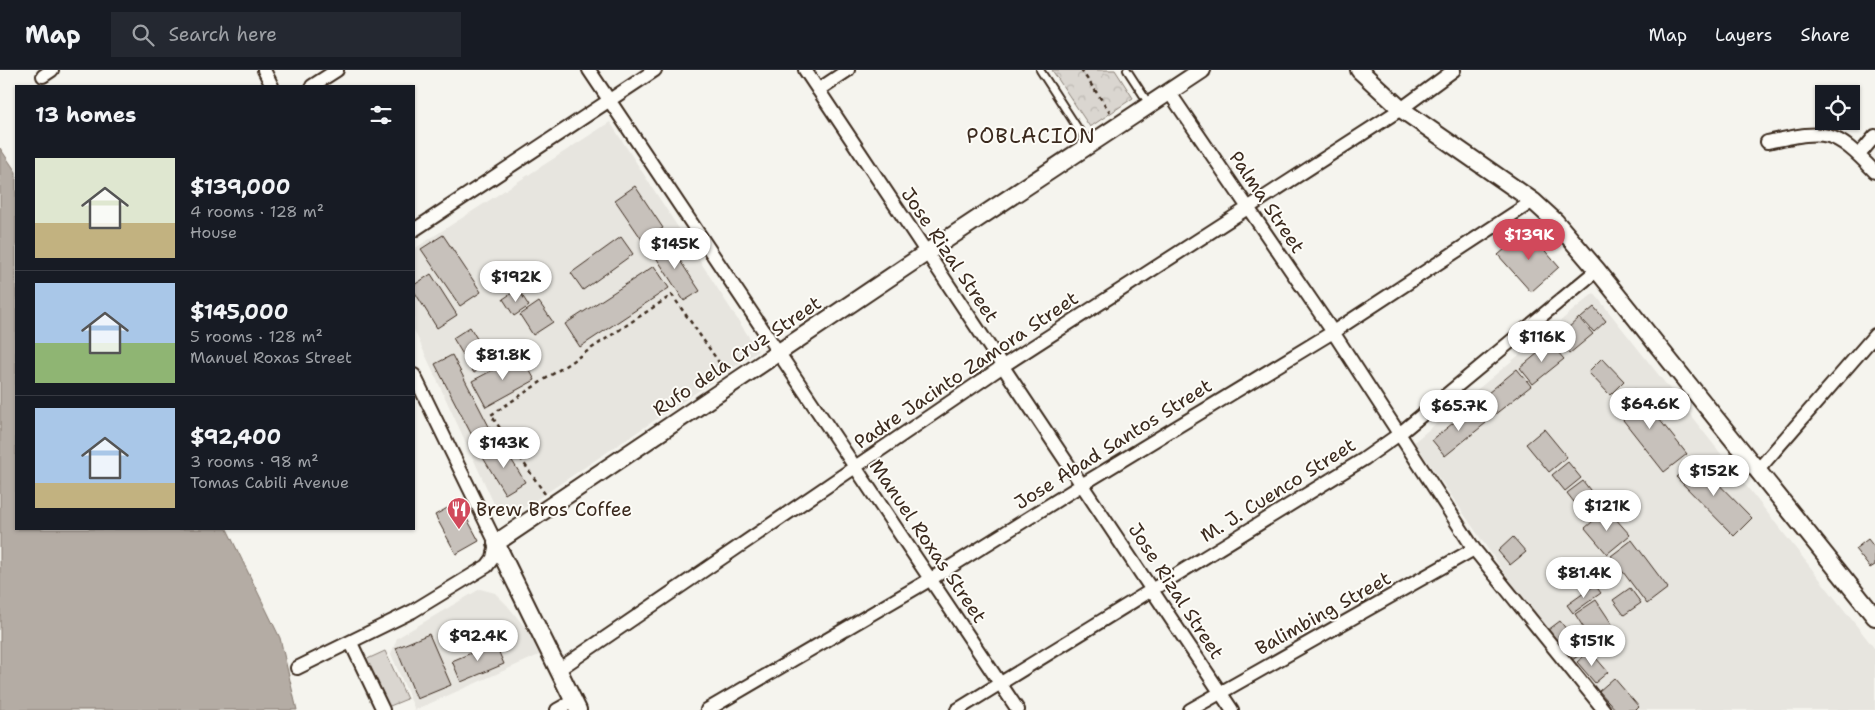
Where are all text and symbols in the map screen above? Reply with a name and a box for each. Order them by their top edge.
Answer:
search box [111,12,461,57]
text: Map [25,19,81,51]
icon: search [129,21,157,49]
text: Search here [169,22,277,47]
text: Map [1649,23,1687,47]
text: Layers [1715,23,1772,47]
text: Share [1800,23,1850,47]
map controls [1815,85,1860,130]
button: locate [1815,85,1860,130]
text: 13 homes [35,101,136,129]
icon: filters [367,101,395,129]
district label: POBLACION [966,122,1096,150]
street label: Palma Street [1224,146,1310,258]
text: $139,000 [190,173,290,201]
icon: home [75,178,135,238]
street label: Jose Rizal Street [896,183,1004,327]
text: 4 rooms · 128 m² [190,201,324,222]
pin: $139K [1494,218,1564,261]
text: House [190,222,237,243]
text: $139K [1504,224,1554,245]
pin: $145K [640,228,710,270]
text: $145K [651,233,699,254]
pin: $192K [481,260,551,303]
text: $192K [491,266,541,287]
street label: Padre Jacinto Zamora Street [849,285,1083,455]
street label: Rufo dela Cruz Street [648,290,826,422]
text: $145,000 [190,298,288,326]
icon: home [75,303,135,363]
pin: $116K [1507,320,1577,363]
text: 5 rooms · 128 m² [190,326,323,347]
text: $116K [1519,326,1565,347]
pin: $81.8K [462,338,544,381]
text: $81.8K [476,344,530,365]
text: Manuel Roxas Street [190,347,352,368]
street label: Jose Abad Santos Street [1010,373,1216,515]
pin: $64.6K [1609,388,1691,430]
pin: $65.7K [1418,390,1500,432]
text: $64.6K [1621,393,1679,414]
text: $65.7K [1431,395,1487,416]
text: $92,400 [190,423,281,451]
pin: $143K [469,426,539,469]
icon: home [75,428,135,488]
text: $143K [479,432,529,453]
street label: M. J. Cuenco Street [1196,432,1360,548]
text: 3 rooms · 98 m² [190,451,319,472]
street label: Manuel Roxas Street [864,454,992,628]
pin: $152K [1679,454,1749,497]
text: $152K [1689,460,1739,481]
text: Tomas Cabili Avenue [190,472,349,493]
pin: $121K [1572,490,1642,532]
text: $121K [1584,495,1630,516]
restaurant icon: Brew Bros Coffee [446,496,472,530]
place label: Brew Bros Coffee [476,497,632,522]
street label: Jose Rizal Street [1123,518,1229,664]
pin: $81.4K [1543,556,1625,599]
text: $81.4K [1557,562,1611,583]
street label: Balimbing Street [1251,565,1395,661]
pin: $92.4K [437,620,519,662]
pin: $151K [1557,624,1627,667]
text: $92.4K [449,625,507,646]
text: $151K [1569,630,1615,651]

